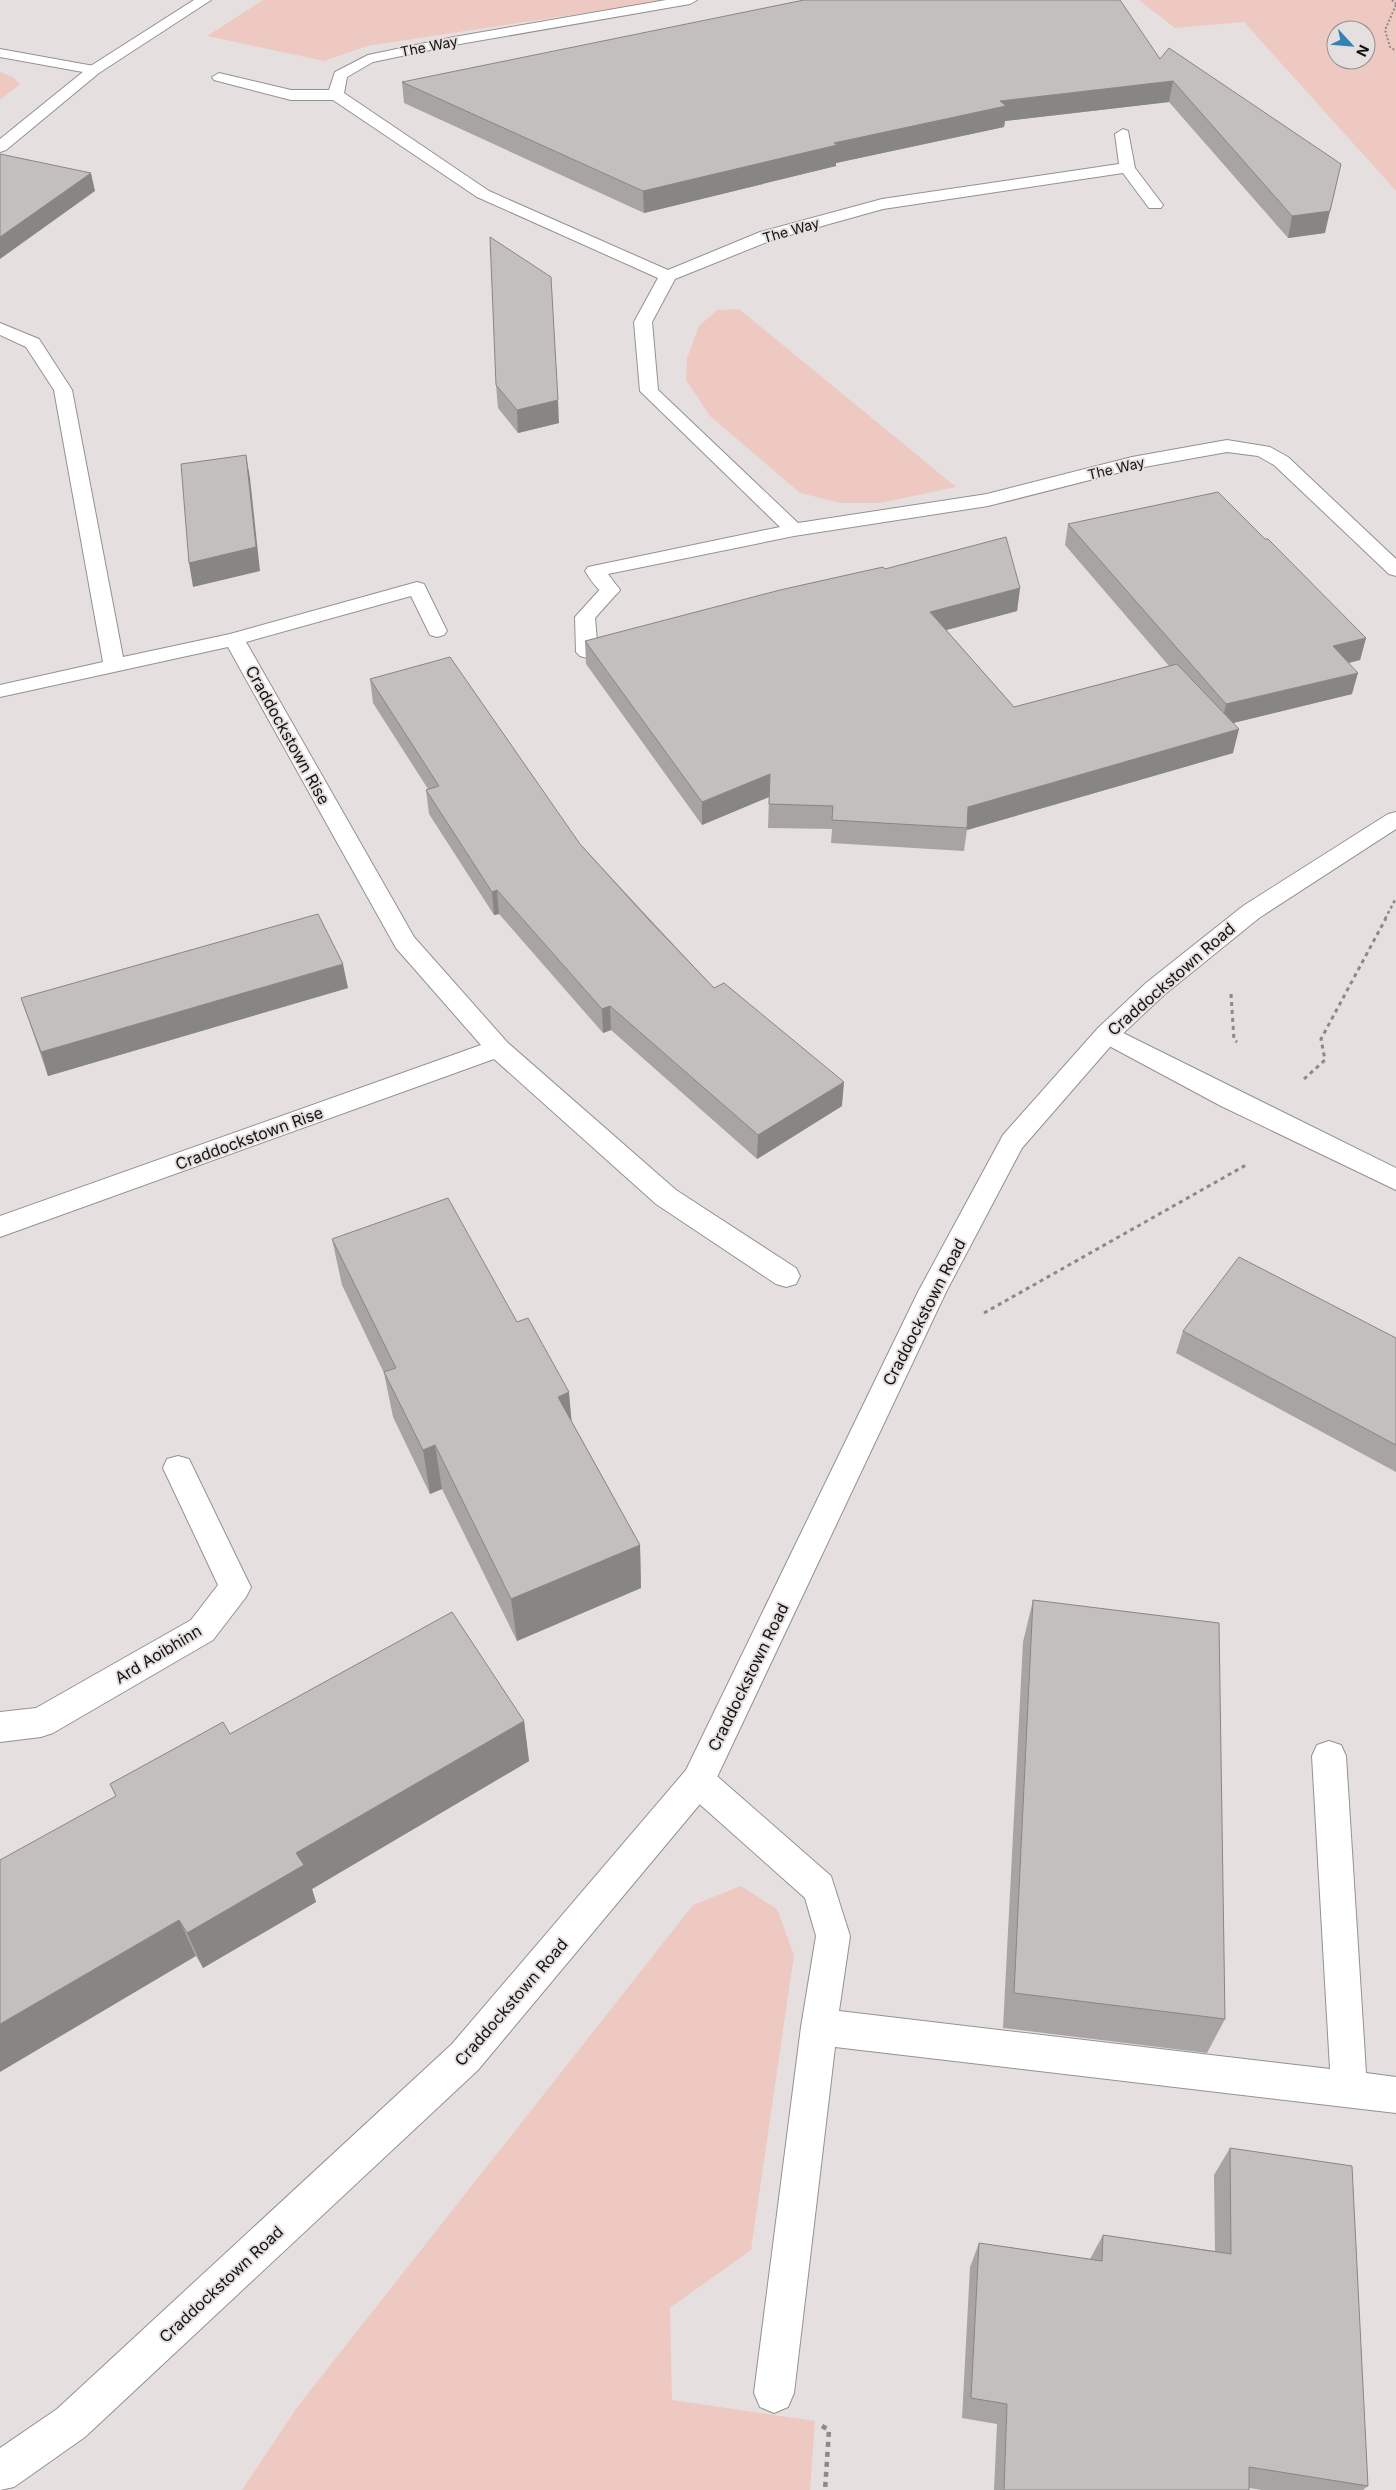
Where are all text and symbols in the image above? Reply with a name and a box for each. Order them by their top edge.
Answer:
north arrow [1326,20,1376,70]
street label: The Way [399,32,459,60]
text: N [1353,42,1373,59]
street label: The Way [761,214,821,246]
street label: The Way [1086,453,1146,483]
street label: Craddockstown Rise [242,662,334,808]
street label: Craddockstown Road [1103,918,1239,1040]
street label: Craddockstown Rise [172,1102,326,1174]
street label: Craddockstown Road [878,1235,970,1389]
street label: Craddockstown Road [703,1600,793,1754]
street label: Ard Aoibhinn [111,1620,205,1688]
street label: Craddockstown Road [450,1934,572,2070]
street label: Craddockstown Road [155,2221,287,2347]

